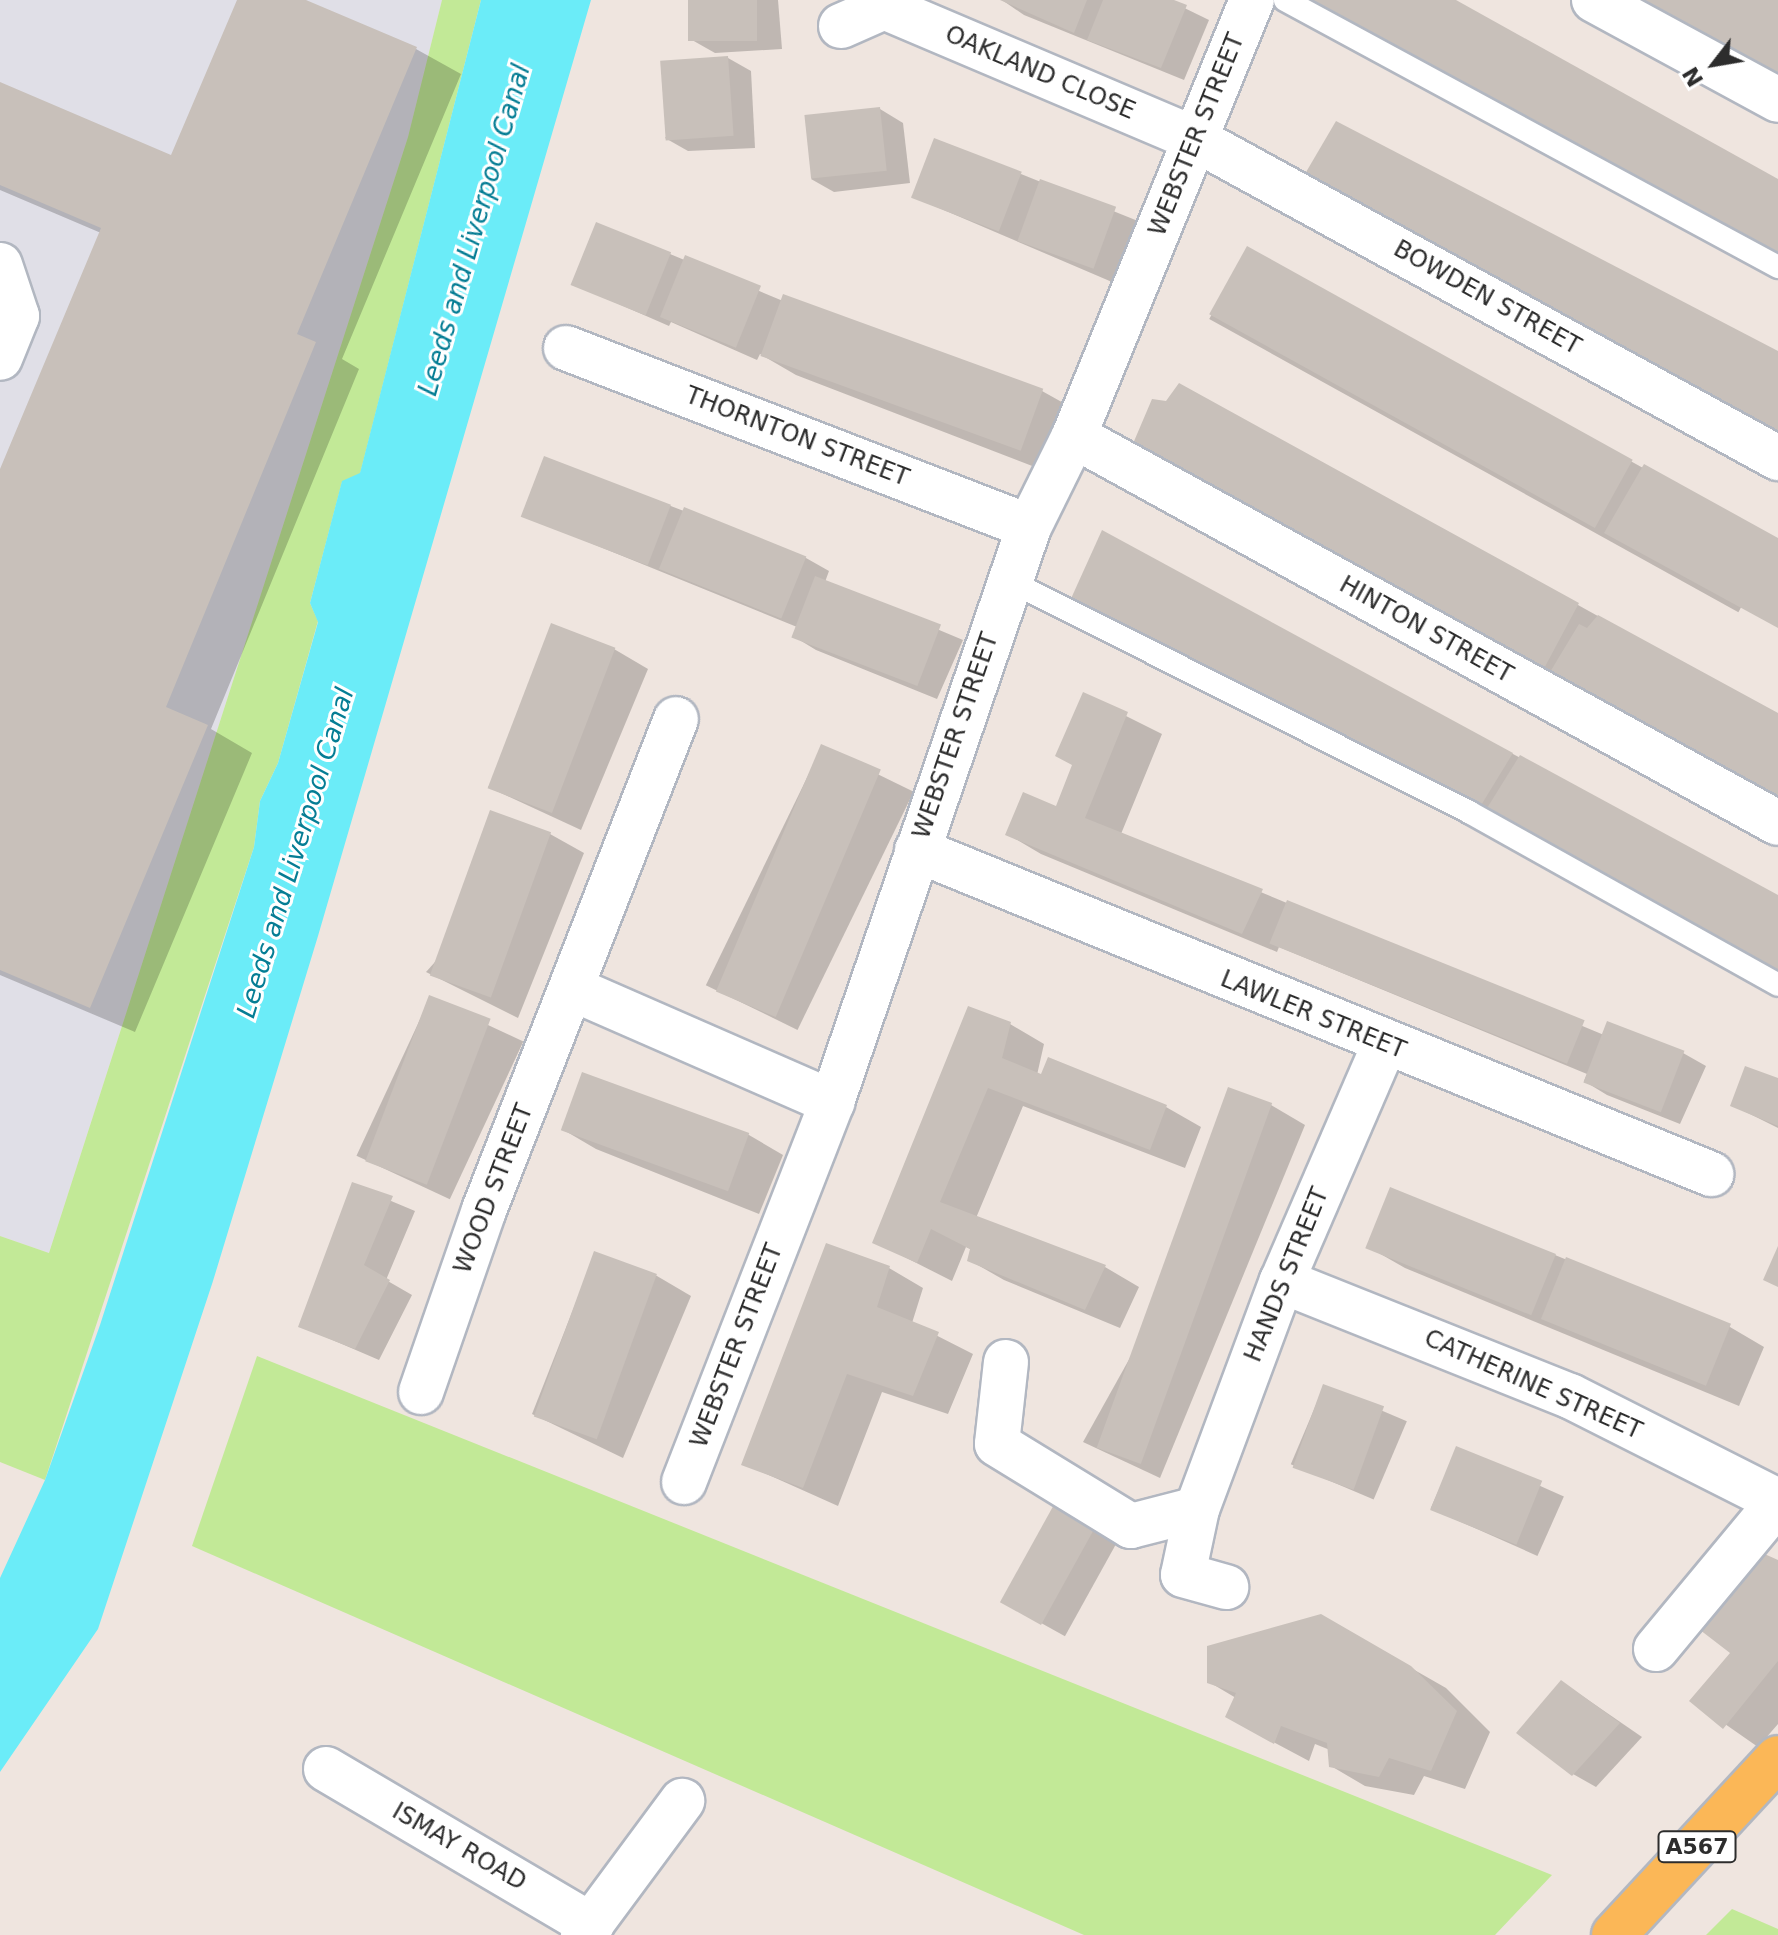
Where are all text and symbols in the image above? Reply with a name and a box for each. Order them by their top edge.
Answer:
street label: OAKLAND CLOSE [941,20,1139,126]
north arrow [1674,24,1754,104]
street label: WEBSTER STREET [1143,30,1251,240]
water label: Leeds and Liverpool Canal [413,61,537,399]
text: N [1678,62,1708,91]
street label: BOWDEN STREET [1388,235,1586,361]
street label: THORNTON STREET [681,381,913,493]
street label: HINTON STREET [1334,570,1518,690]
street label: WEBSTER STREET [907,629,1005,843]
water label: Leeds and Liverpool Canal [231,684,361,1022]
street label: LAWLER STREET [1216,965,1410,1065]
street label: WOOD STREET [448,1100,540,1278]
street label: HANDS STREET [1239,1184,1335,1366]
street label: WEBSTER STREET [685,1240,789,1452]
street label: CATHERINE STREET [1420,1324,1646,1446]
street label: ISMAY ROAD [387,1797,531,1897]
road number: A567 [1657,1829,1737,1865]

